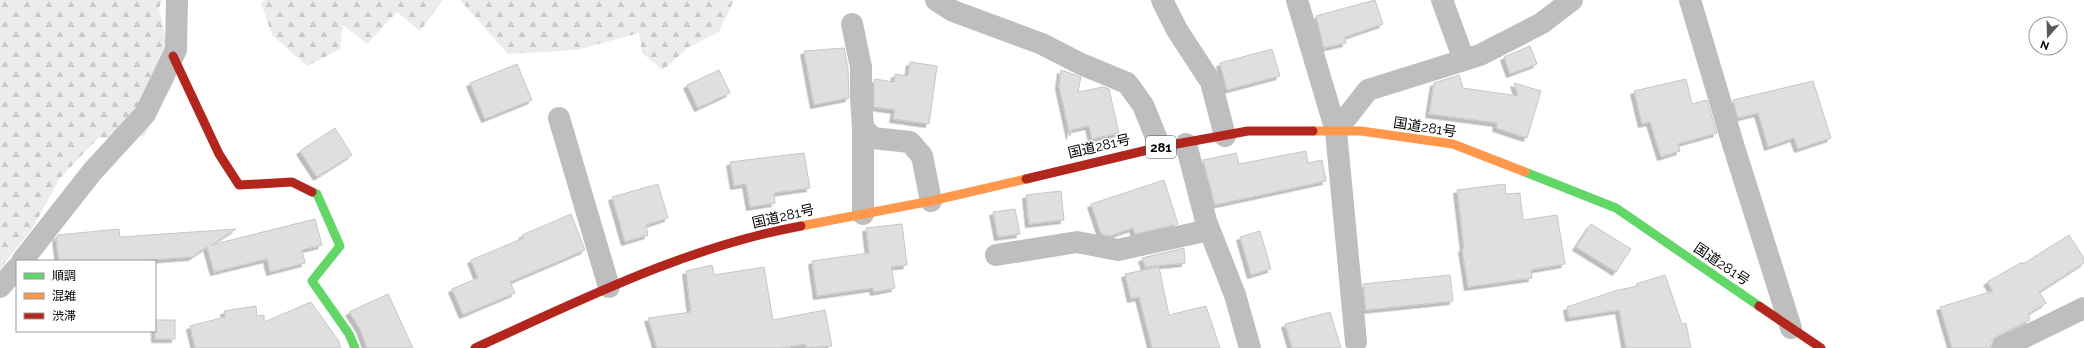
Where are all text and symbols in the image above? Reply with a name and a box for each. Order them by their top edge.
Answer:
north arrow [2028,16,2068,56]
text: N [2039,37,2051,52]
street label: 国道281号 [1392,114,1458,140]
street label: 国道281号 [1066,131,1132,161]
road number: 281 [1146,136,1176,158]
street label: 国道281号 [750,201,816,231]
street label: 国道281号 [1691,240,1753,288]
legend [16,260,156,332]
text: 順調 [52,269,76,283]
text: 混雑 [52,289,76,303]
text: 渋滞 [52,309,76,323]

